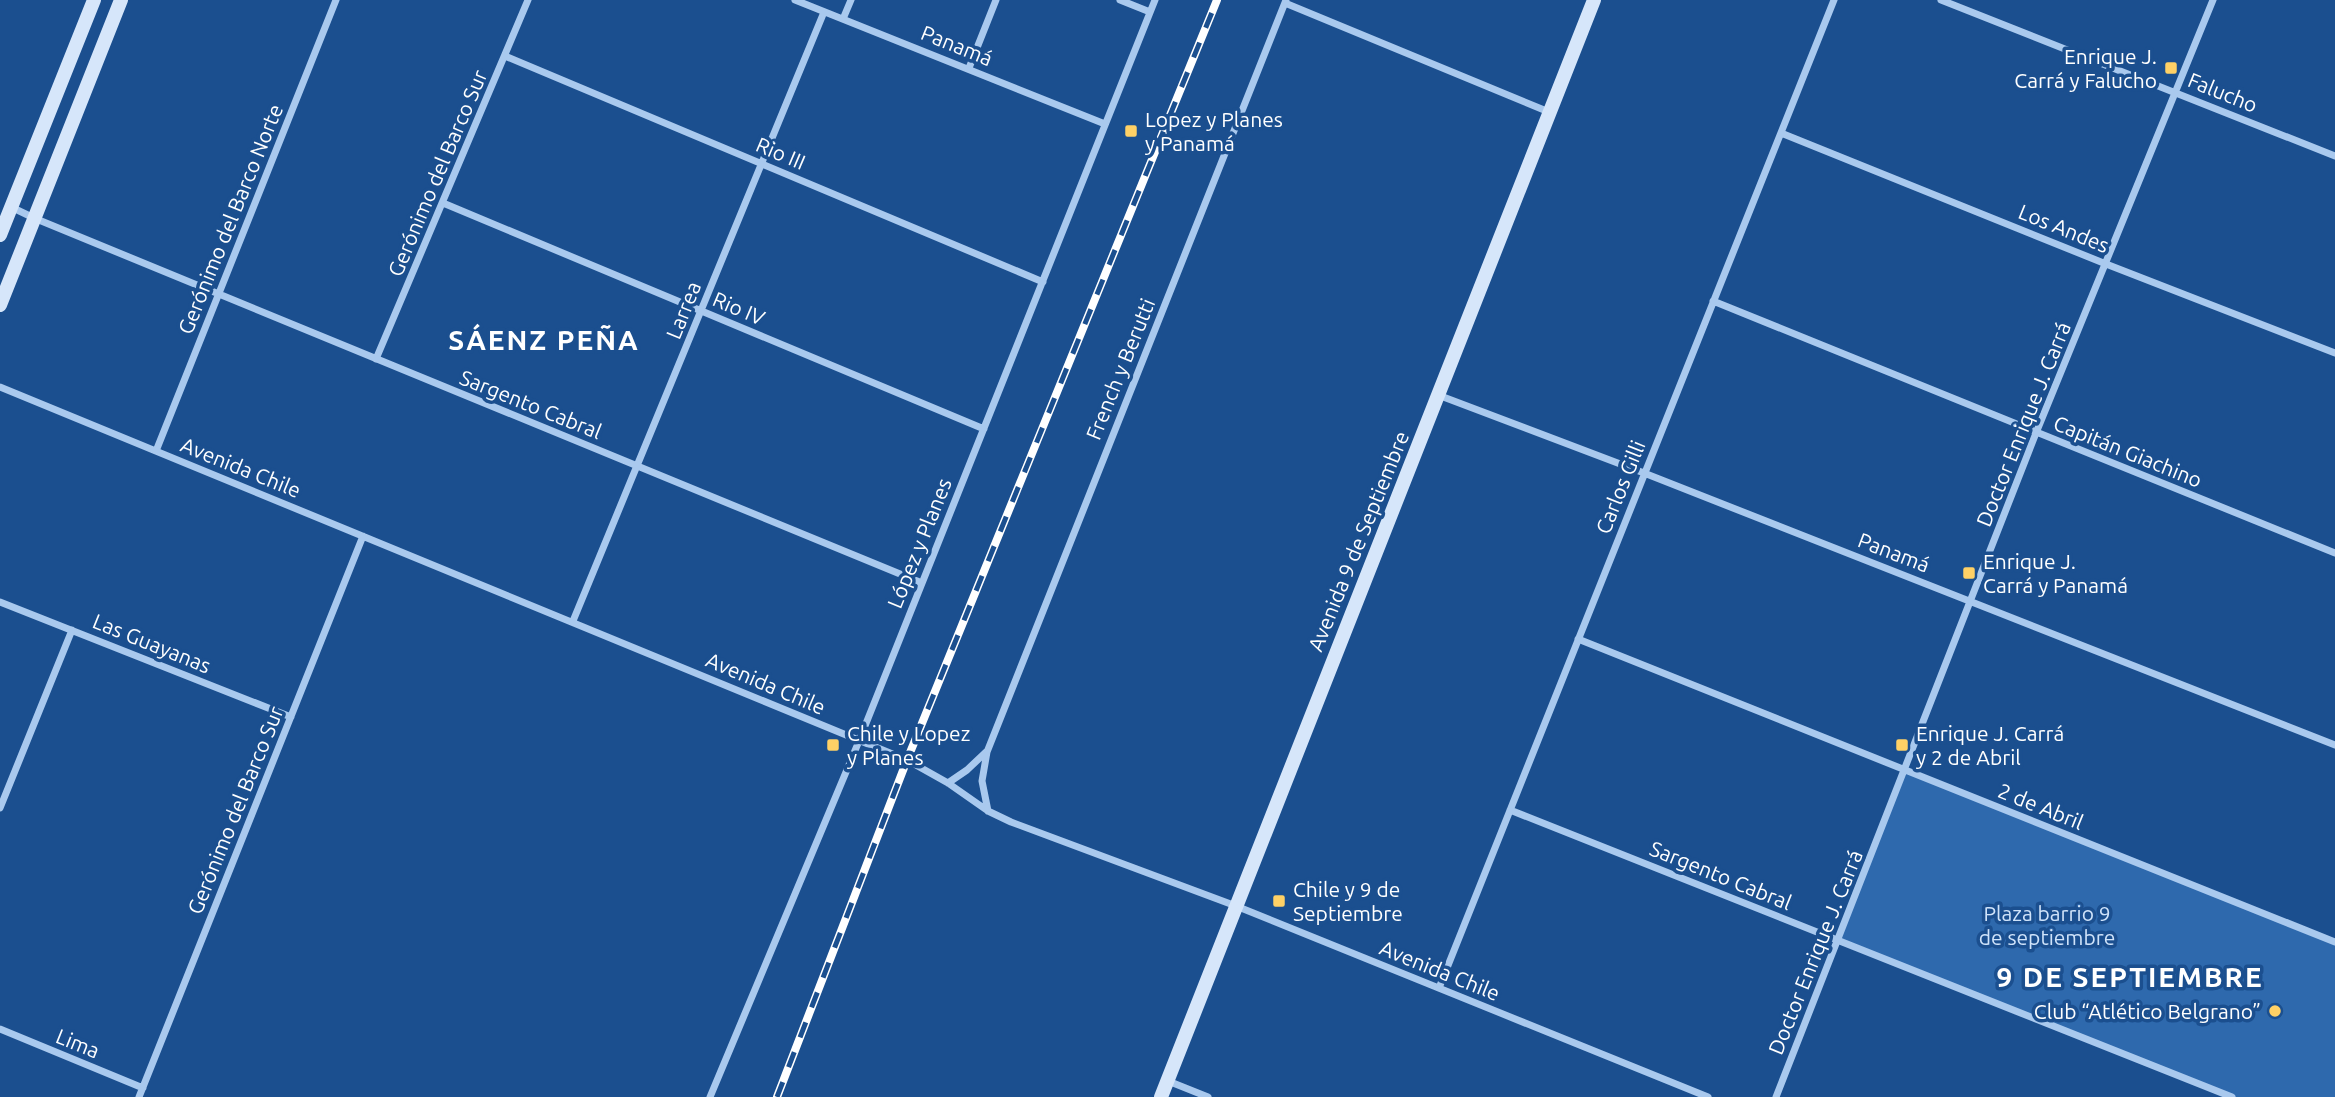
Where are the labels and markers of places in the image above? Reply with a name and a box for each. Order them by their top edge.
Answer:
place label: Enrique J. Carrá y Falucho [2014,44,2157,92]
marker: Enrique J. Carrá y Falucho [2163,60,2179,76]
place label: Lopez y Planes y Panamá [1145,107,1283,155]
marker: Lopez y Planes y Panamá [1123,123,1139,139]
place label: Enrique J. Carrá y Panamá [1983,549,2128,597]
marker: Enrique J. Carrá y Panamá [1961,565,1977,581]
place label: Chile y Lopez y Planes [847,721,970,769]
place label: Enrique J. Carrá y 2 de Abril [1916,721,2064,769]
marker: Chile y Lopez y Planes [825,737,841,753]
marker: Enrique J. Carrá y 2 de Abril [1894,737,1910,753]
place label: Chile y 9 de Septiembre [1293,877,1403,925]
marker: Chile y 9 de Septiembre [1271,893,1287,909]
place label: Club “Atlético Belgrano” [2034,999,2261,1023]
marker: Club “Atlético Belgrano” [2267,1003,2283,1019]

